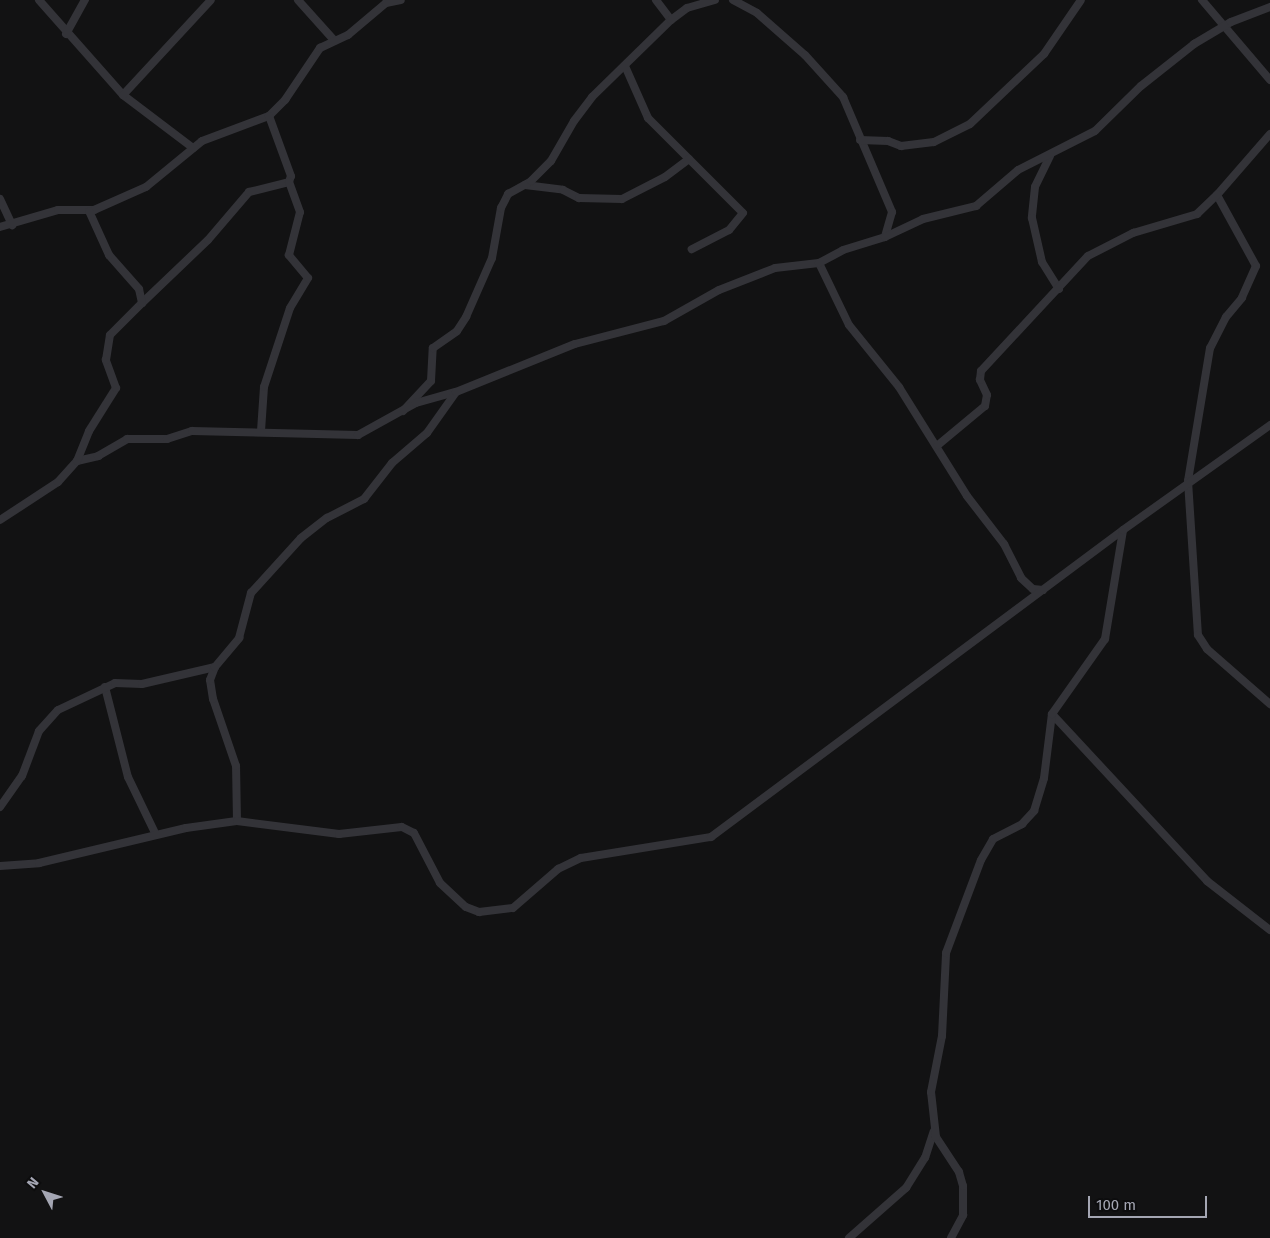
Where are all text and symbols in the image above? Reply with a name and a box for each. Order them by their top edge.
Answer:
north arrow [20,1168,70,1218]
text: N [24,1174,43,1192]
scale bar [1090,1186,1209,1218]
text: 100 m [1096,1196,1136,1214]

